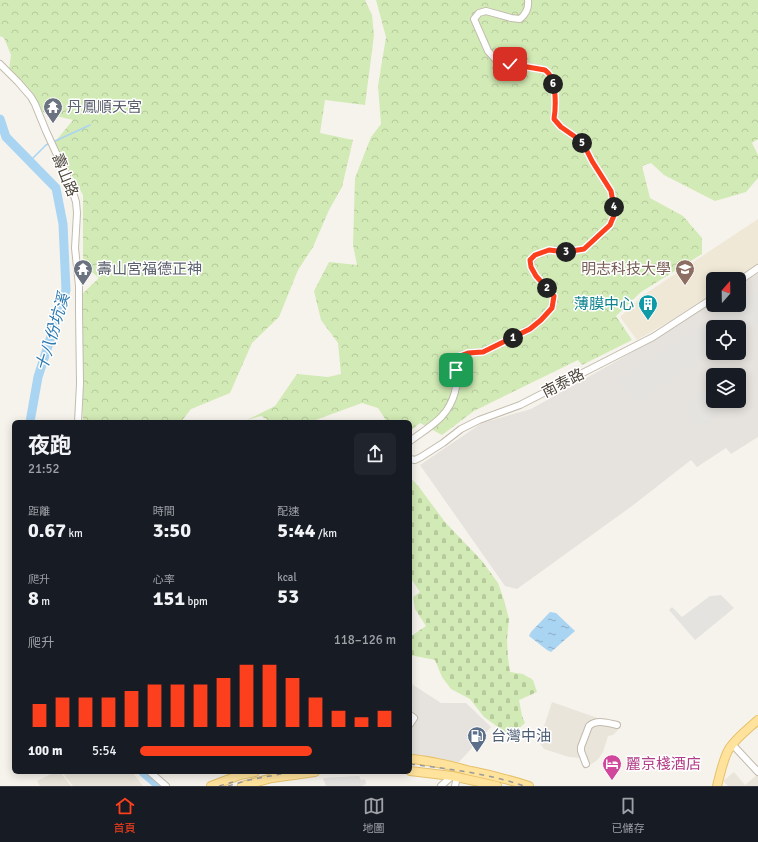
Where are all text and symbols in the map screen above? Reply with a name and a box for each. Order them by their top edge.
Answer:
pin [493,47,527,81]
icon: check [499,53,521,75]
pin: 6 [543,74,563,94]
text: 6 [550,77,556,90]
temple icon: 丹鳳順天宮 [42,96,64,124]
place label: 丹鳳順天宮 [67,98,142,116]
pin: 5 [572,133,592,153]
text: 5 [579,136,585,149]
street label: 壽山路 [48,151,82,199]
pin: 4 [604,197,624,217]
text: 4 [611,200,617,213]
pin: 3 [556,242,576,262]
text: 3 [563,245,569,258]
temple icon: 壽山宮福德正神 [72,258,94,286]
school or university icon: 明志科技大學 [674,258,696,286]
place label: 壽山宮福德正神 [97,260,202,278]
place label: 明志科技大學 [581,260,671,278]
north arrow [706,272,746,312]
map controls [706,272,746,408]
pin: 2 [537,278,557,298]
text: 2 [544,281,550,294]
water label: 十八份坑溪 [32,289,75,373]
building icon: 薄膜中心 [637,293,659,321]
place label: 薄膜中心 [574,295,634,313]
button: locate [706,320,746,360]
pin: 1 [503,328,523,348]
text: 1 [510,331,516,344]
pin [439,353,473,387]
icon: arrive [445,359,467,381]
street label: 南泰路 [539,365,587,401]
button: layers [706,368,746,408]
text: 夜跑 [28,432,72,459]
button: share [354,433,396,475]
text: 21:52 [28,461,60,477]
text: 距離 [28,505,50,518]
text: 時間 [153,505,175,518]
text: 配速 [277,505,299,518]
text: 0.67 [28,518,66,543]
text: 3:50 [153,518,191,543]
text: 5:44 [277,518,316,543]
text: km [66,527,83,540]
text: /km [316,527,337,540]
text: kcal [277,571,297,584]
text: 爬升 [28,573,50,586]
text: 心率 [153,573,175,586]
text: 53 [277,584,299,609]
text: 8 [28,586,39,611]
text: 151 [153,586,185,611]
text: m [39,595,50,608]
text: bpm [185,595,208,608]
text: 118–126 m [334,632,396,648]
text: 爬升 [28,635,54,651]
fuel station icon: 台灣中油 [466,725,488,753]
place label: 台灣中油 [491,727,551,745]
text: 100 m [28,743,62,759]
text: 5:54 [92,743,117,759]
hotel icon: 麗京棧酒店 [601,753,623,781]
place label: 麗京棧酒店 [626,755,701,773]
tab: 首頁 [114,795,136,835]
tab: 地圖 [363,795,385,835]
tab: 已儲存 [612,795,645,835]

